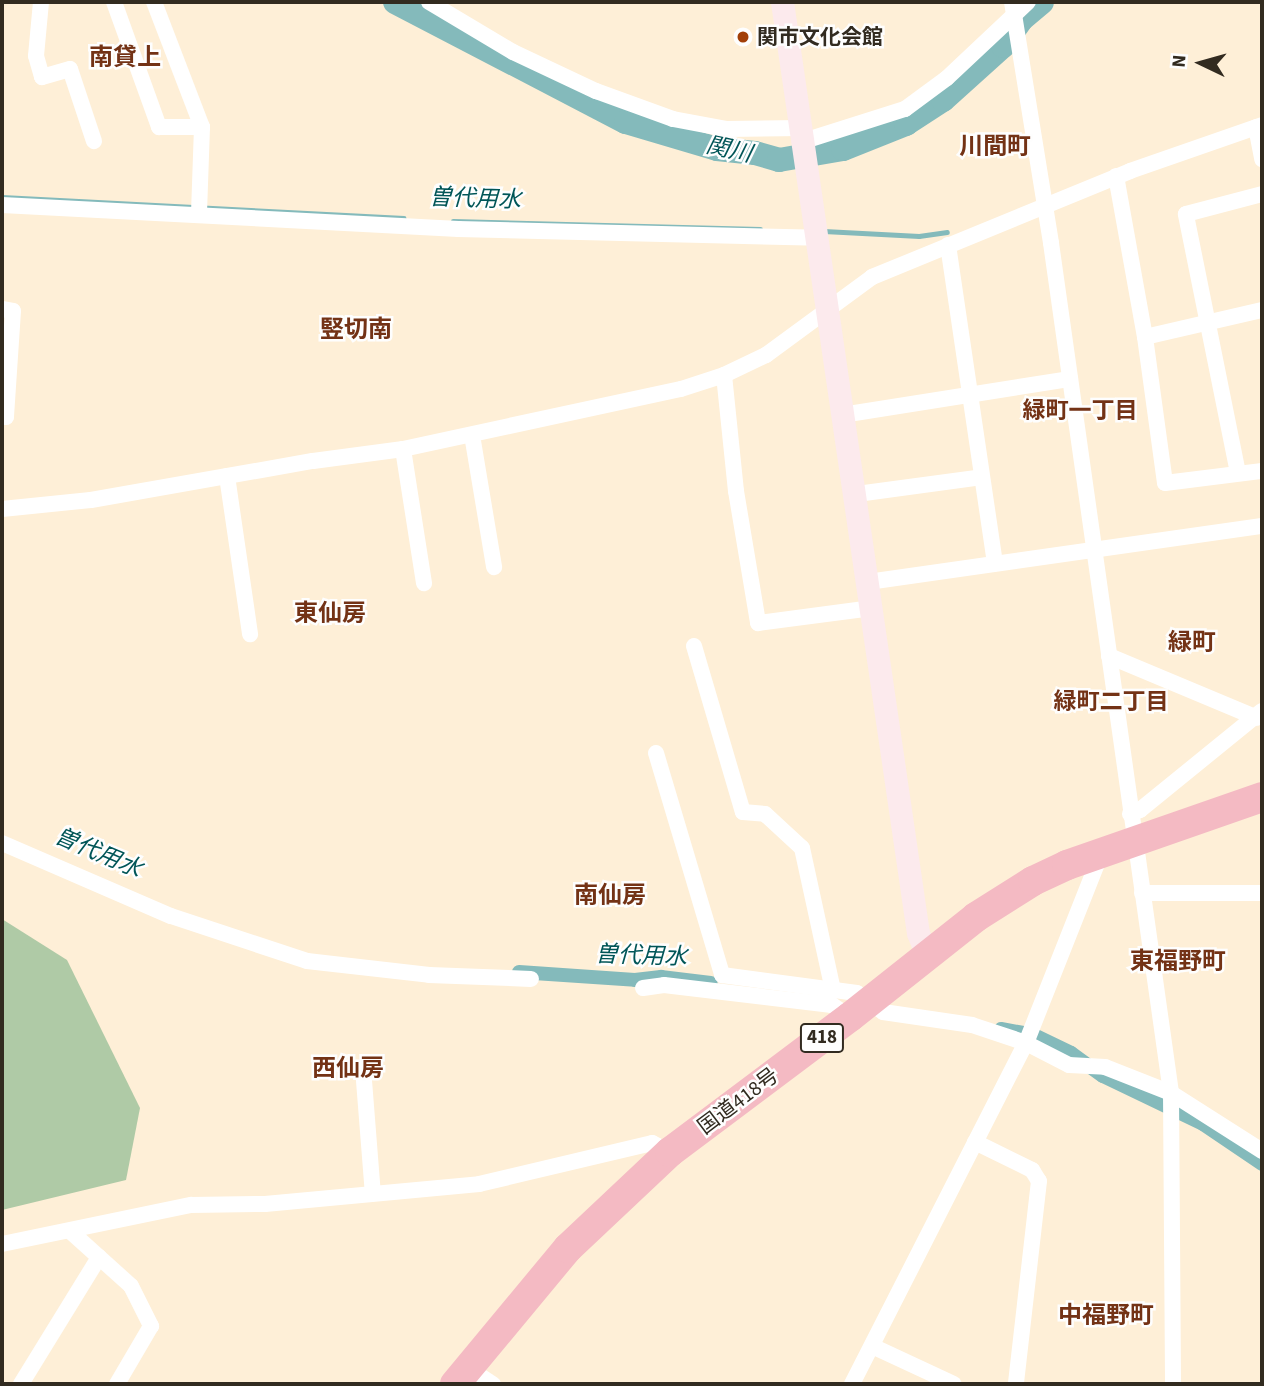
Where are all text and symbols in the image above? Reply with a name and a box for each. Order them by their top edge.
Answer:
place label: 関市文化会館 [757,24,883,50]
north arrow [1166,28,1236,98]
marker: 関市文化会館 [735,29,751,45]
district label: 南貸上 [89,44,161,72]
text: N [1166,54,1194,69]
water label: 関川 [704,132,754,168]
district label: 川間町 [959,133,1031,161]
water label: 曽代用水 [429,184,521,214]
district label: 竪切南 [320,316,392,344]
district label: 緑町一丁目 [1023,397,1137,425]
district label: 東仙房 [294,600,366,628]
district label: 緑町 [1168,629,1216,657]
district label: 緑町二丁目 [1054,688,1168,716]
water label: 曽代用水 [50,822,146,884]
district label: 南仙房 [574,882,646,910]
water label: 曽代用水 [595,941,687,971]
district label: 東福野町 [1130,948,1226,976]
road number: 418 [799,1022,845,1054]
district label: 西仙房 [312,1055,384,1083]
street label: 国道418号 [693,1063,783,1139]
district label: 中福野町 [1058,1302,1154,1330]

